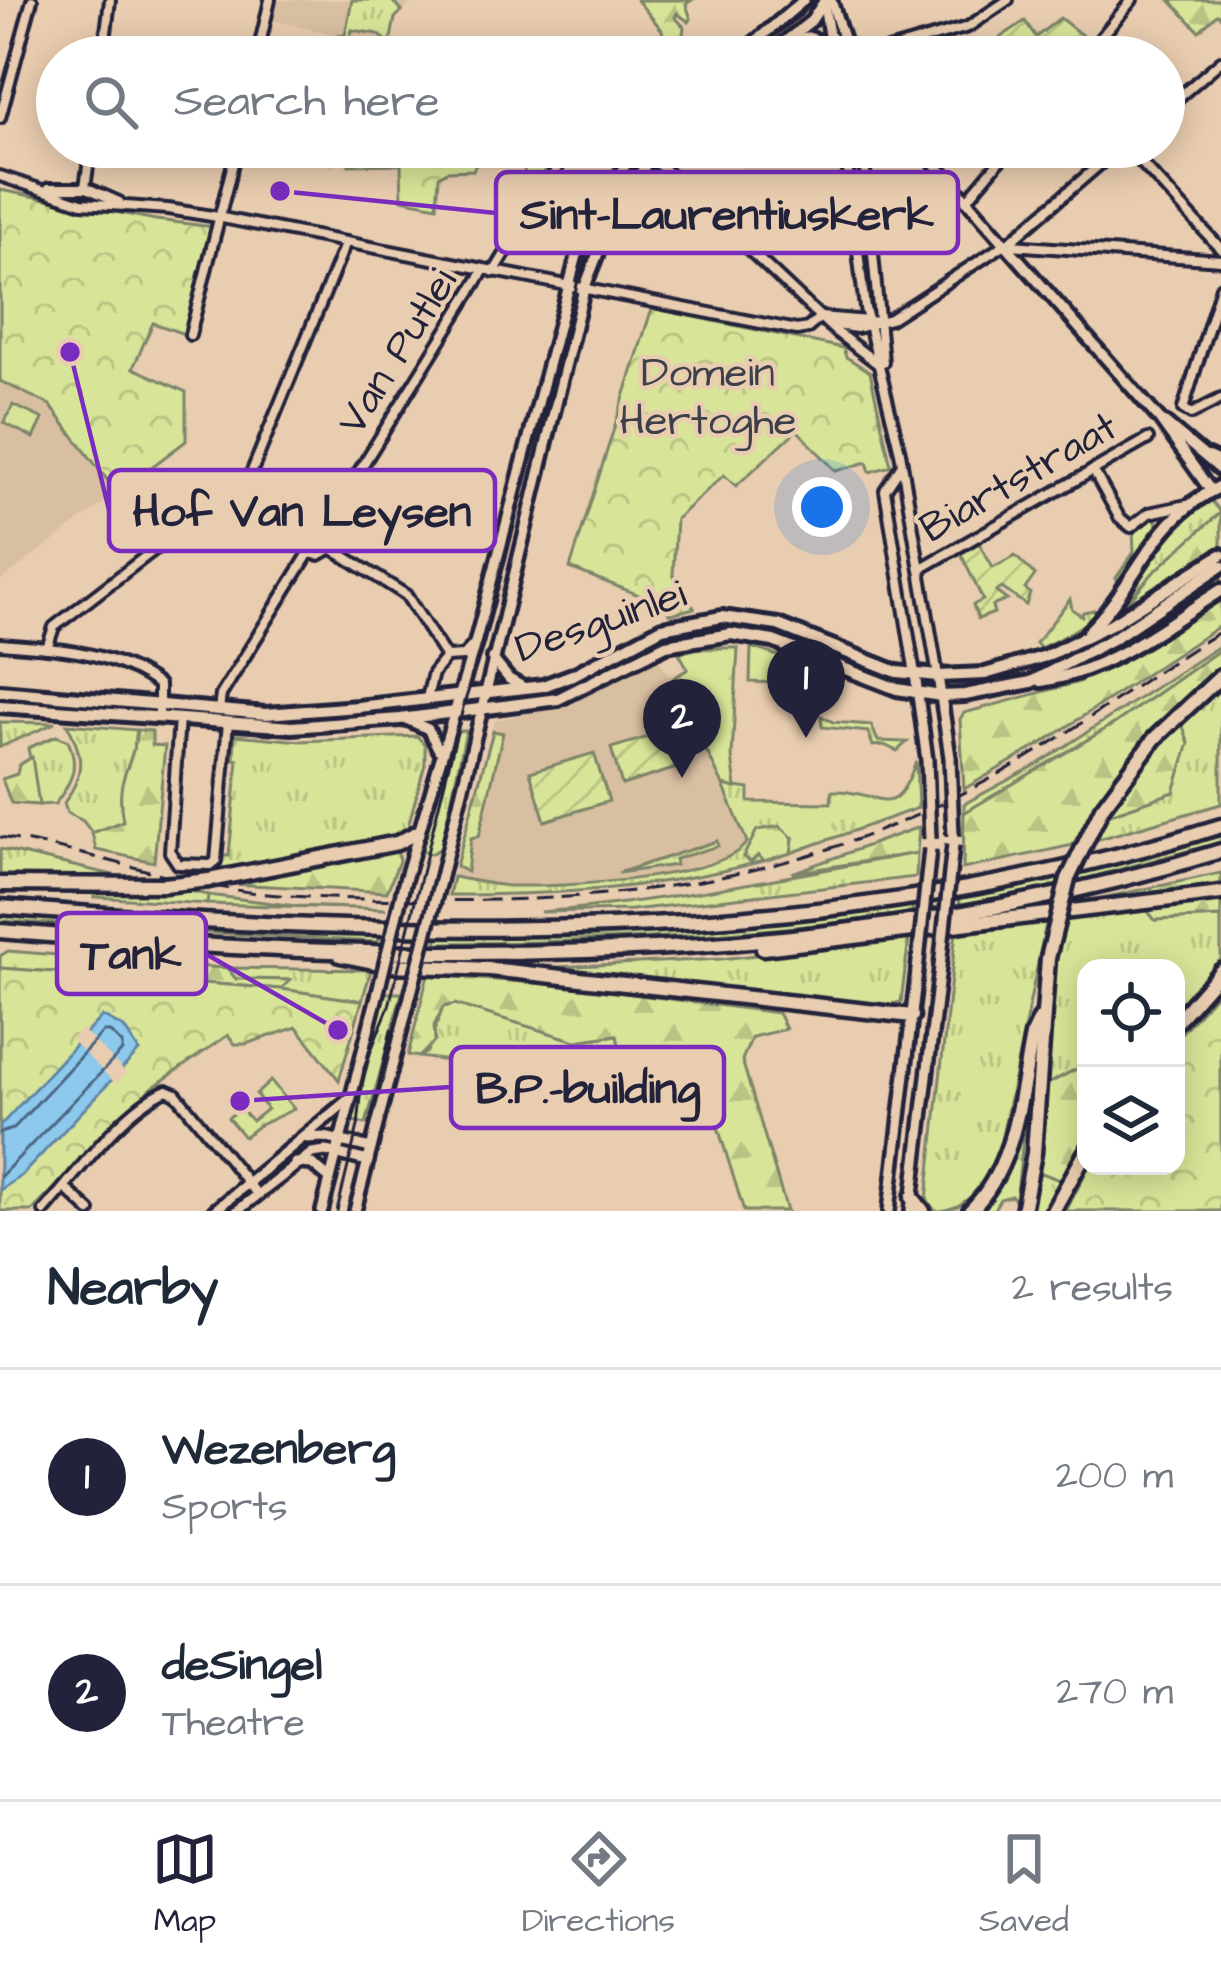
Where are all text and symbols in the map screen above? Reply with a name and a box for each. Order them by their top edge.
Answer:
search box [36,36,1185,168]
icon: search [78,69,144,135]
text: Search here [174,71,440,133]
callout: Sint-Laurentiuskerk [496,172,958,253]
text: Sint-Laurentiuskerk [519,185,934,247]
street label: Van Putlei [324,258,472,446]
park label: Domein Hertoghe [619,345,797,451]
street label: Biartstraat [910,398,1128,558]
callout: Hof Van Leysen [109,470,495,551]
your location [792,477,852,537]
text: Hof Van Leysen [133,482,471,546]
street label: Desguinlei [508,566,694,678]
pin: 1 [767,639,845,738]
pin: 2 [643,679,721,778]
callout: Tank [57,913,206,994]
text: Tank [79,925,182,987]
map controls [1077,959,1185,1175]
button: locate [1077,959,1185,1067]
callout: B.P.-building [451,1047,724,1128]
text: B.P.-building [476,1059,700,1122]
button: layers [1077,1067,1185,1175]
text: Nearby [48,1254,218,1325]
text: 2 results [1012,1262,1173,1316]
text: Wezenberg [162,1419,395,1481]
text: 1 [85,1450,90,1504]
text: 200 m [1056,1450,1173,1504]
text: Sports [162,1481,288,1535]
text: deSingel [162,1635,322,1697]
text: 2 [76,1666,98,1720]
text: 270 m [1056,1666,1173,1720]
text: Theatre [162,1697,305,1751]
tab: Map [152,1826,218,1944]
tab: Directions [522,1826,675,1944]
tab: Saved [979,1826,1069,1944]

